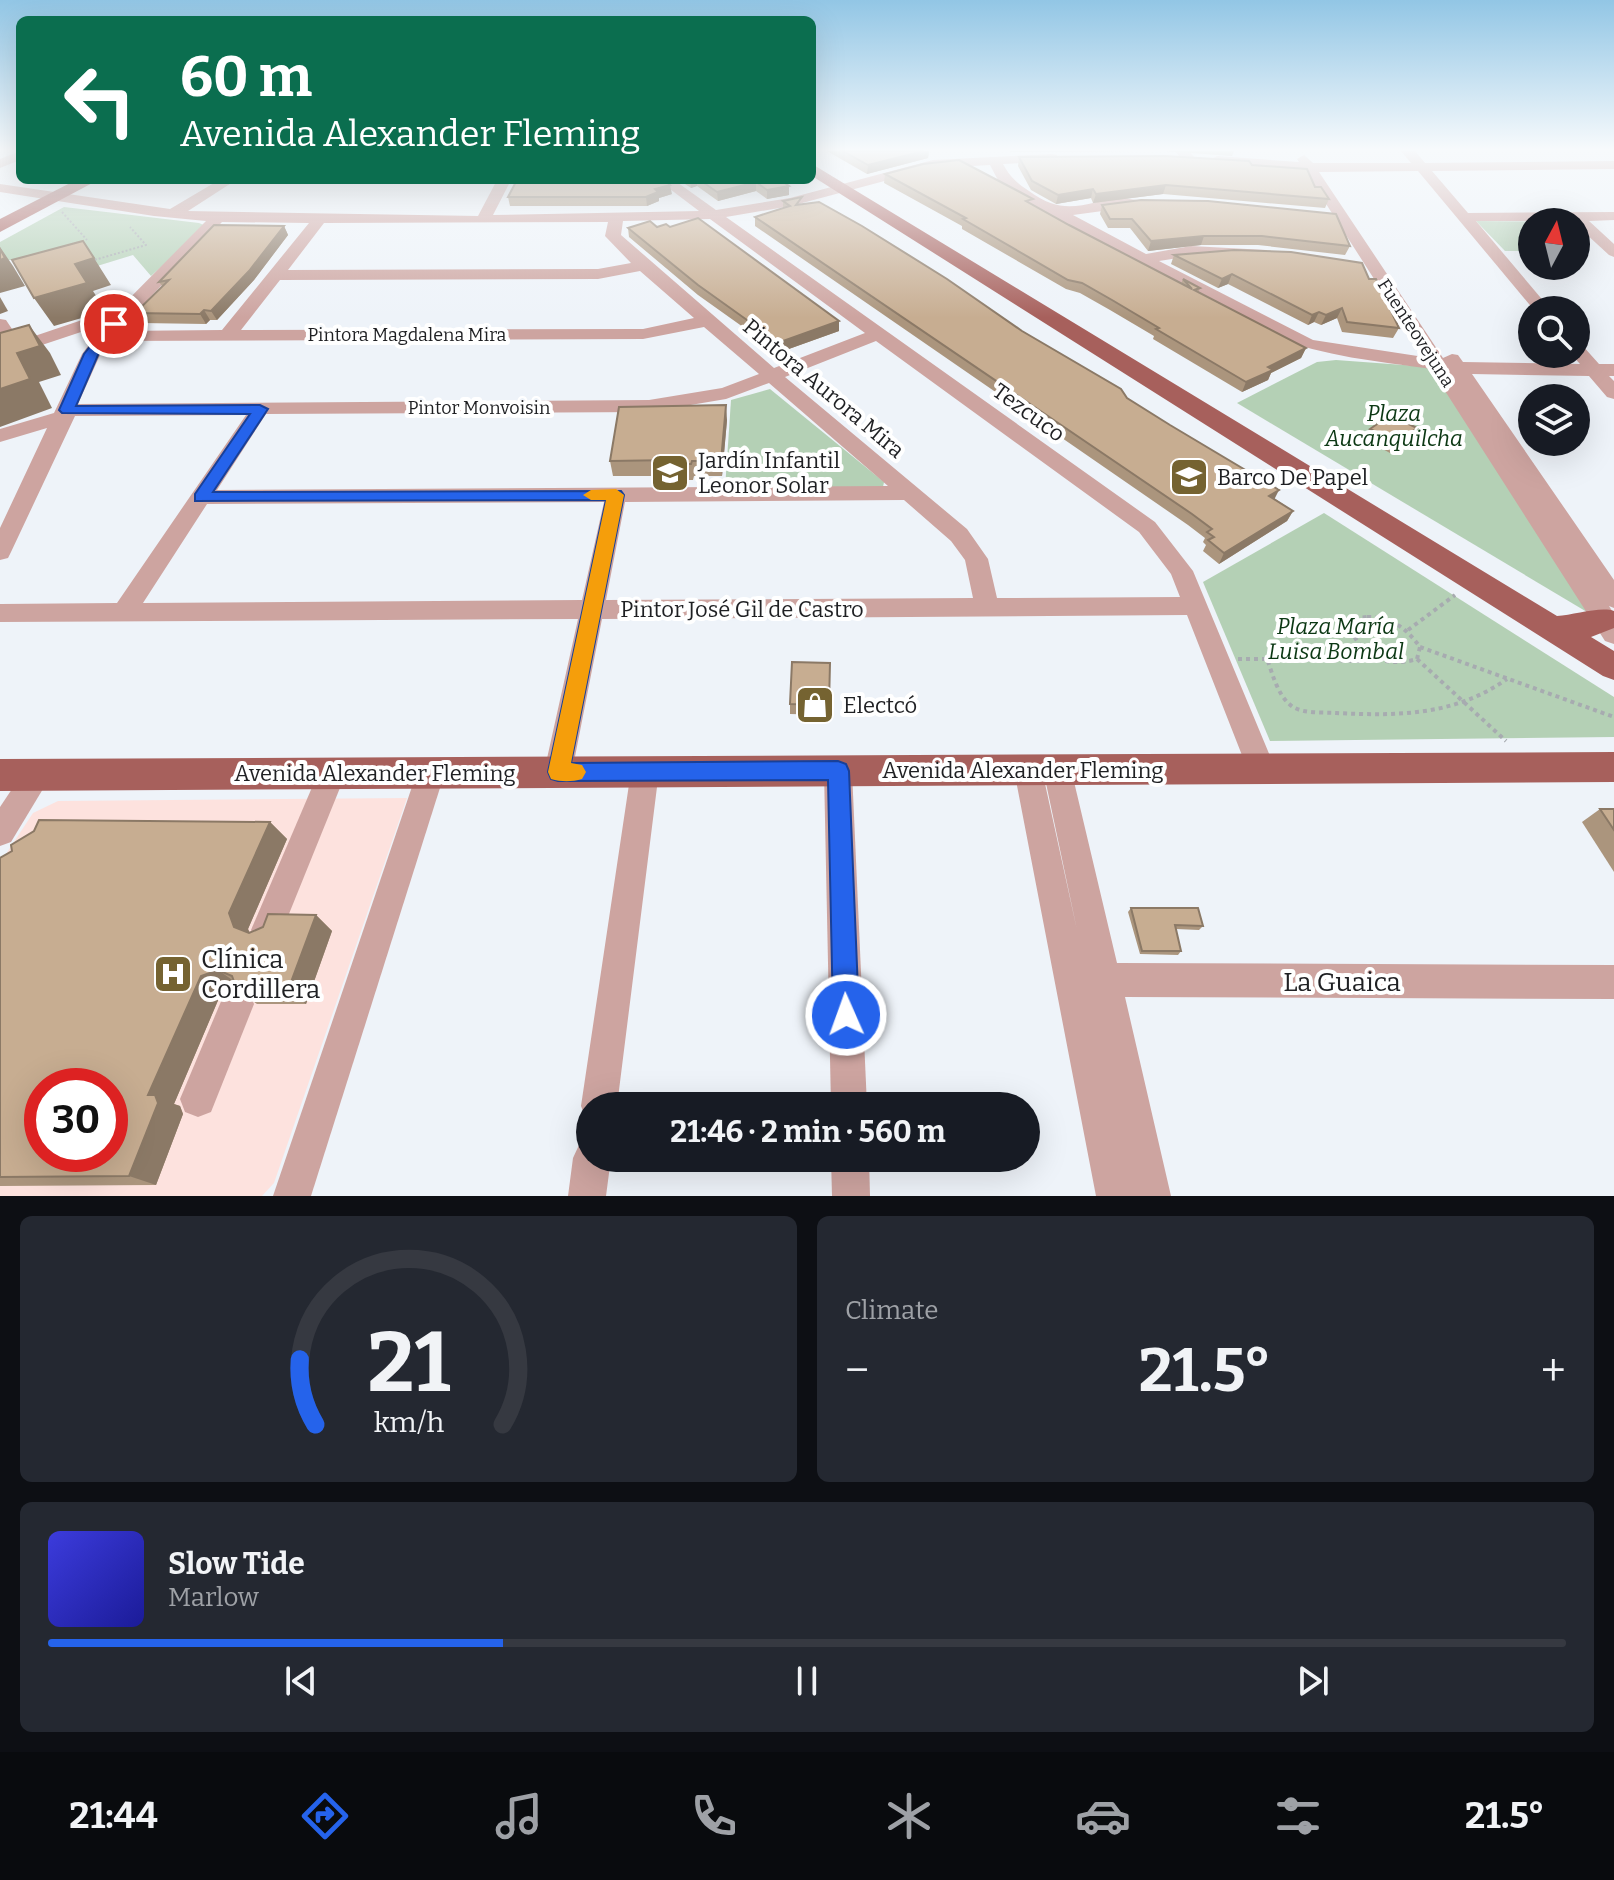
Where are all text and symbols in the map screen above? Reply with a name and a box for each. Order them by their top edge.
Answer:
text: 60 m [180,44,312,111]
icon: left [48,48,152,152]
text: Avenida Alexander Fleming [180,112,640,156]
north arrow [1518,208,1590,280]
map controls [1518,208,1590,456]
street label: Fuenteovejuna [1373,275,1459,391]
pin [80,290,148,358]
button: search [1518,296,1590,368]
icon: arrive [92,302,136,346]
street label: Pintora Aurora Mira [738,313,910,464]
street label: Pintora Magdalena Mira [308,324,507,346]
street label: Tezcuco [987,377,1070,448]
button: layers [1518,384,1590,456]
street label: Pintor Monvoisin [408,397,551,419]
park label: Plaza Aucanquilcha [1324,400,1463,452]
place label: Jardín Infantil Leonor Solar [697,447,840,499]
school or university icon: Jardín Infantil Leonor Solar [649,452,691,494]
school or university icon: Barco De Papel [1168,456,1210,498]
place label: Barco De Papel [1217,464,1368,491]
street label: Pintor José Gil de Castro [620,596,864,623]
park label: Plaza María Luisa Bombal [1268,613,1404,665]
shop icon: Electcó [794,684,836,726]
place label: Electcó [843,692,917,719]
street label: Avenida Alexander Fleming [882,757,1164,784]
street label: Avenida Alexander Fleming [234,760,516,787]
place label: Clínica Cordillera [201,944,320,1005]
hospital icon: Clínica Cordillera [152,953,194,995]
street label: La Guaica [1283,967,1401,998]
position arrow [804,973,888,1057]
speed limit sign: 30 [24,1068,128,1172]
text: 21:46 · 2 min · 560 m [670,1114,946,1150]
text: Climate [845,1295,939,1326]
text: 21 [367,1313,450,1413]
text: 21.5° [1139,1335,1271,1407]
text: − [845,1344,869,1397]
text: + [1541,1344,1566,1397]
text: km/h [373,1405,444,1440]
text: Slow Tide [168,1546,305,1582]
text: Marlow [168,1582,259,1613]
icon: previous [279,1659,323,1703]
icon: pause [785,1659,829,1703]
icon: next [1291,1659,1335,1703]
icon: directions [297,1788,353,1844]
icon: music [491,1788,547,1844]
icon: phone [686,1788,742,1844]
icon: climate [881,1788,937,1844]
icon: car [1075,1788,1131,1844]
icon: filters [1270,1788,1326,1844]
text: 21:44 [69,1794,158,1838]
text: 21.5° [1465,1794,1545,1838]

